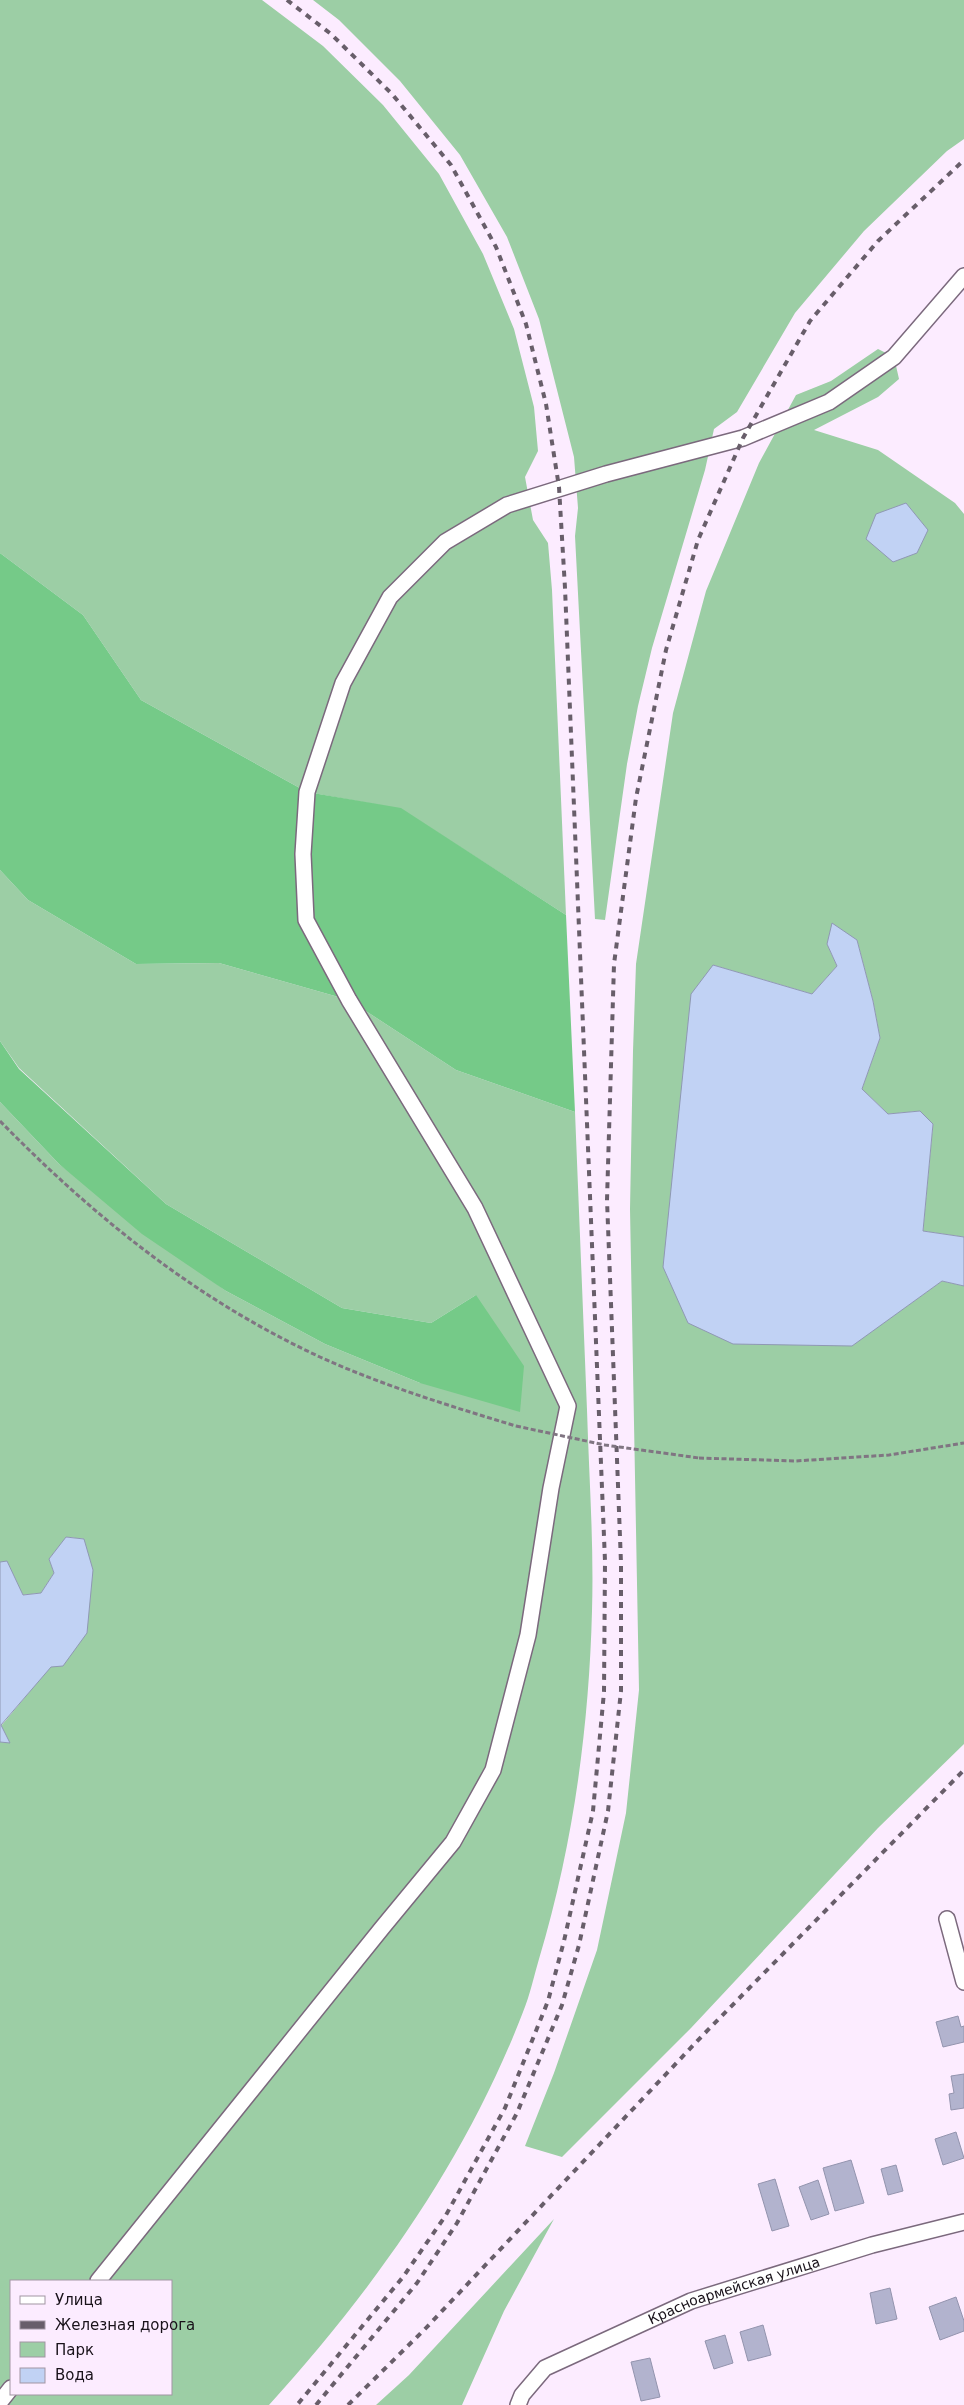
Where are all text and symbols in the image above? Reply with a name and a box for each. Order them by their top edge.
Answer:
street label: Красноармейская улица [646,2254,822,2328]
legend [10,2280,172,2395]
text: Улица [55,2291,103,2309]
text: Железная дорога [55,2316,195,2334]
text: Парк [55,2341,94,2359]
text: Вода [55,2366,94,2384]

